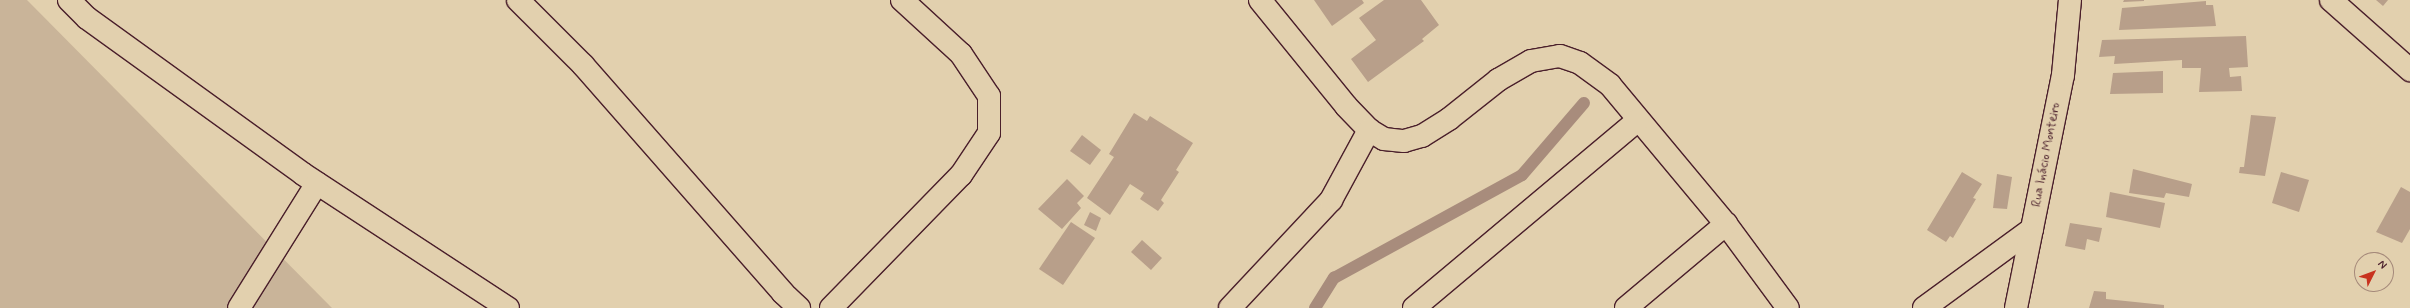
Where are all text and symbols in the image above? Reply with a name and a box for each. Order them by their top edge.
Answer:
street label: Rua Inácio Monteiro [2029,100,2065,210]
north arrow [2354,252,2394,292]
text: N [2375,257,2390,272]

